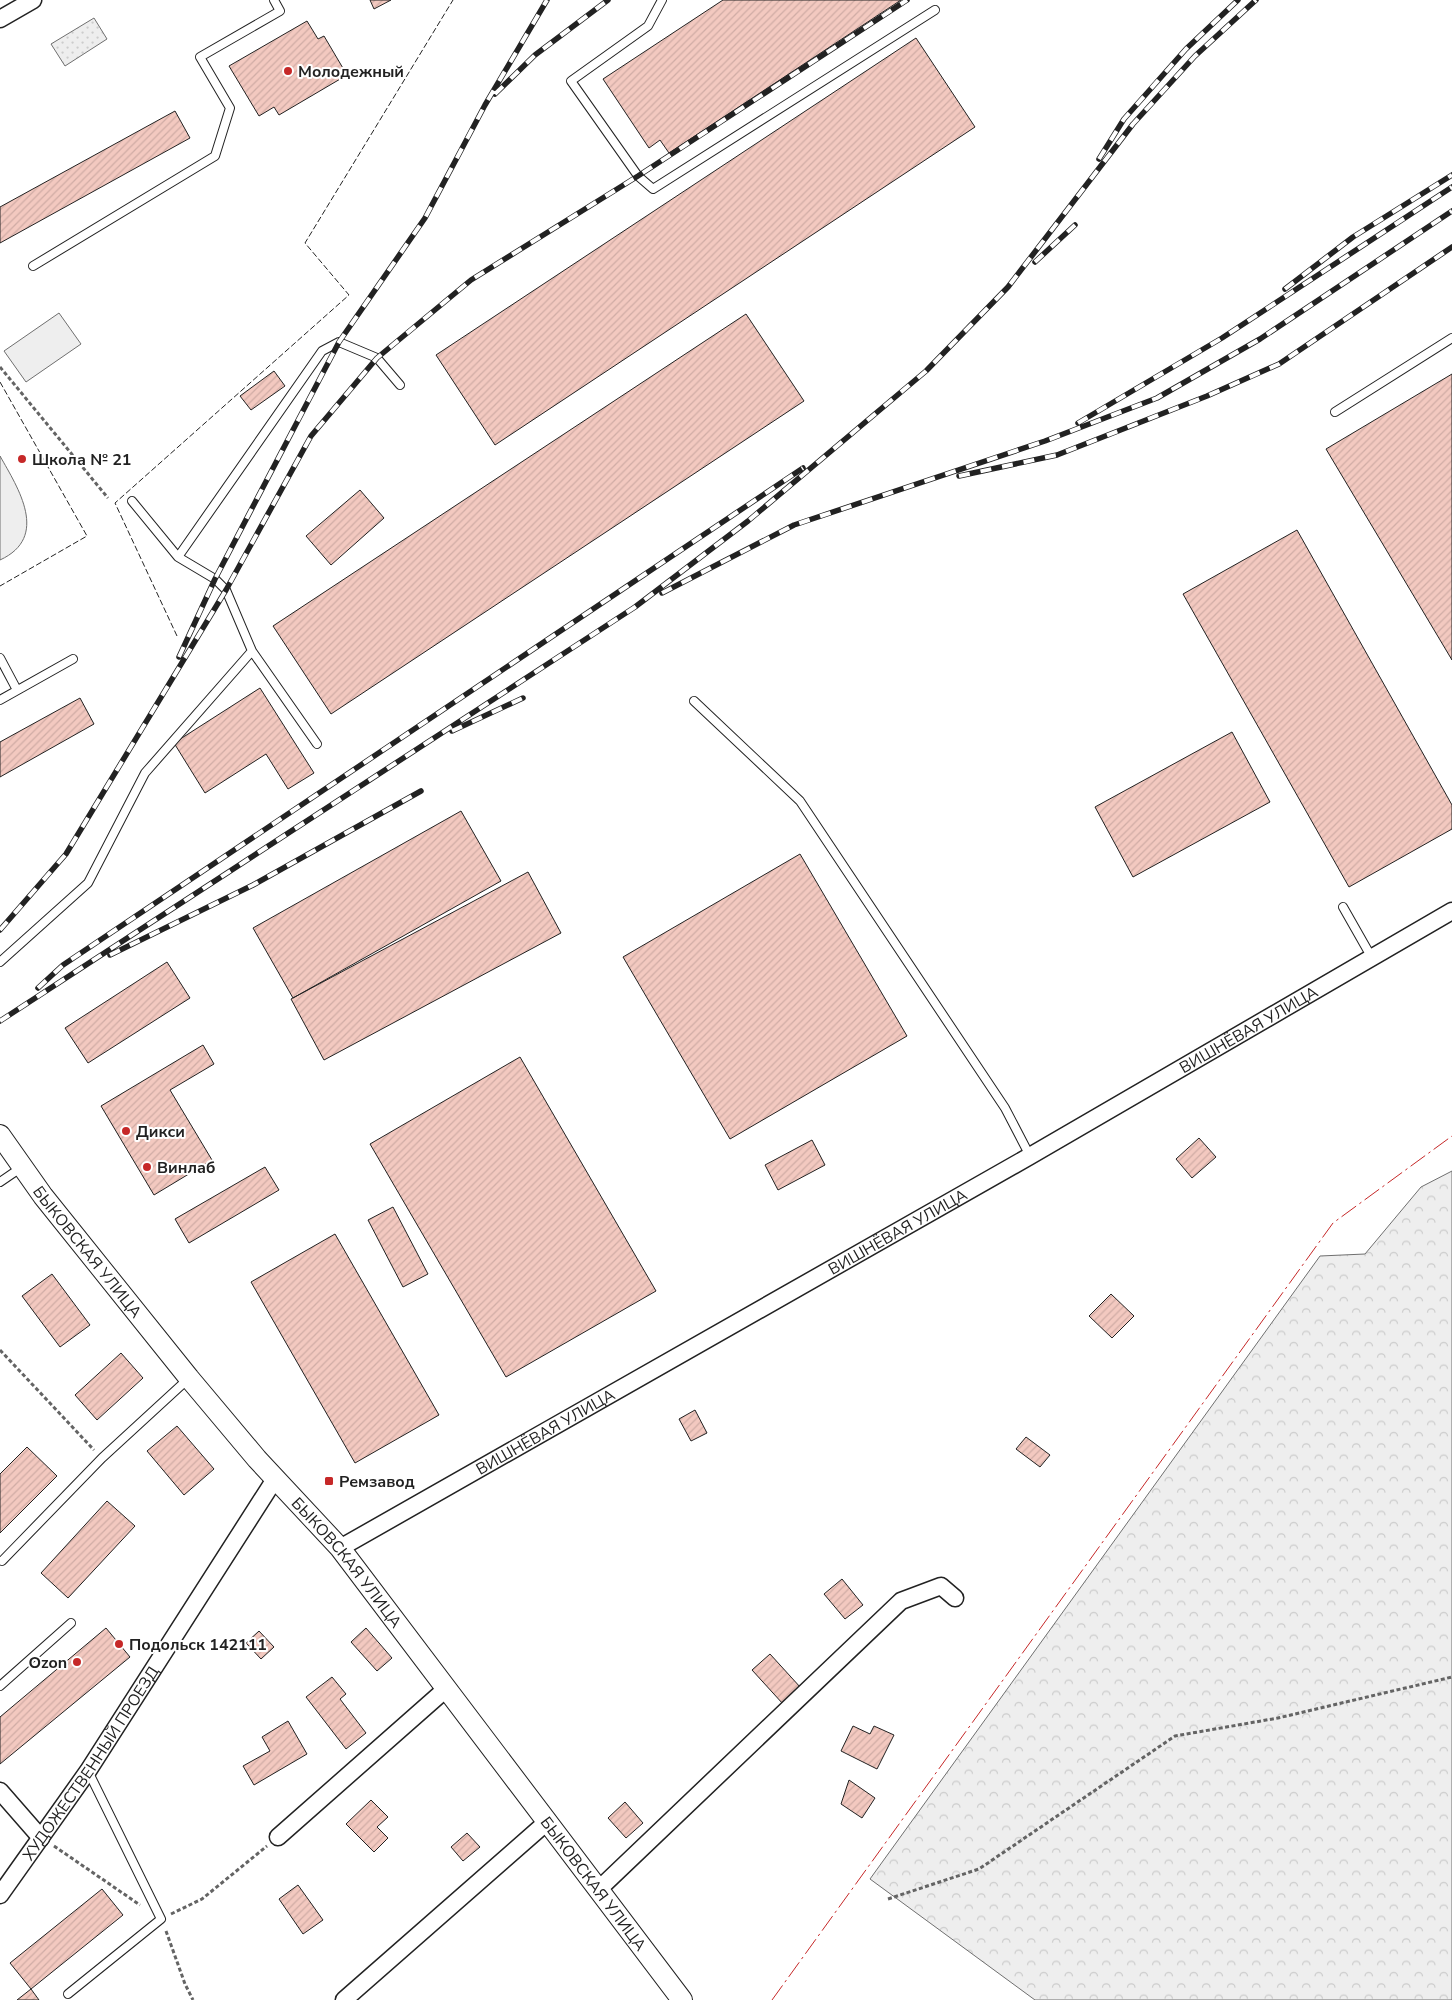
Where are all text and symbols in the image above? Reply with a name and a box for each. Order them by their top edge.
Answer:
place label: Молодежный [298,61,404,83]
marker: Молодежный [282,65,294,77]
place label: Школа № 21 [32,449,131,471]
marker: Школа № 21 [16,453,28,465]
street label: ВИШНЁВАЯ УЛИЦА [1176,981,1322,1079]
place label: Дикси [136,1121,185,1143]
marker: Дикси [120,1125,132,1137]
place label: Винлаб [157,1157,215,1179]
marker: Винлаб [141,1161,153,1173]
street label: БЫКОВСКАЯ УЛИЦА [27,1182,147,1323]
street label: ВИШНЁВАЯ УЛИЦА [824,1184,972,1280]
street label: ВИШНЁВАЯ УЛИЦА [472,1384,619,1481]
place label: Ремзавод [339,1471,415,1493]
marker: Ремзавод [323,1475,335,1487]
street label: БЫКОВСКАЯ УЛИЦА [286,1493,407,1633]
place label: Подольск 142111 [129,1634,267,1656]
marker: Подольск 142111 [113,1638,125,1650]
place label: Ozon [28,1652,67,1674]
marker: Ozon [71,1656,83,1668]
street label: ХУДОЖЕСТВЕННЫЙ ПРОЕЗД [18,1662,165,1865]
street label: БЫКОВСКАЯ УЛИЦА [535,1812,651,1956]

